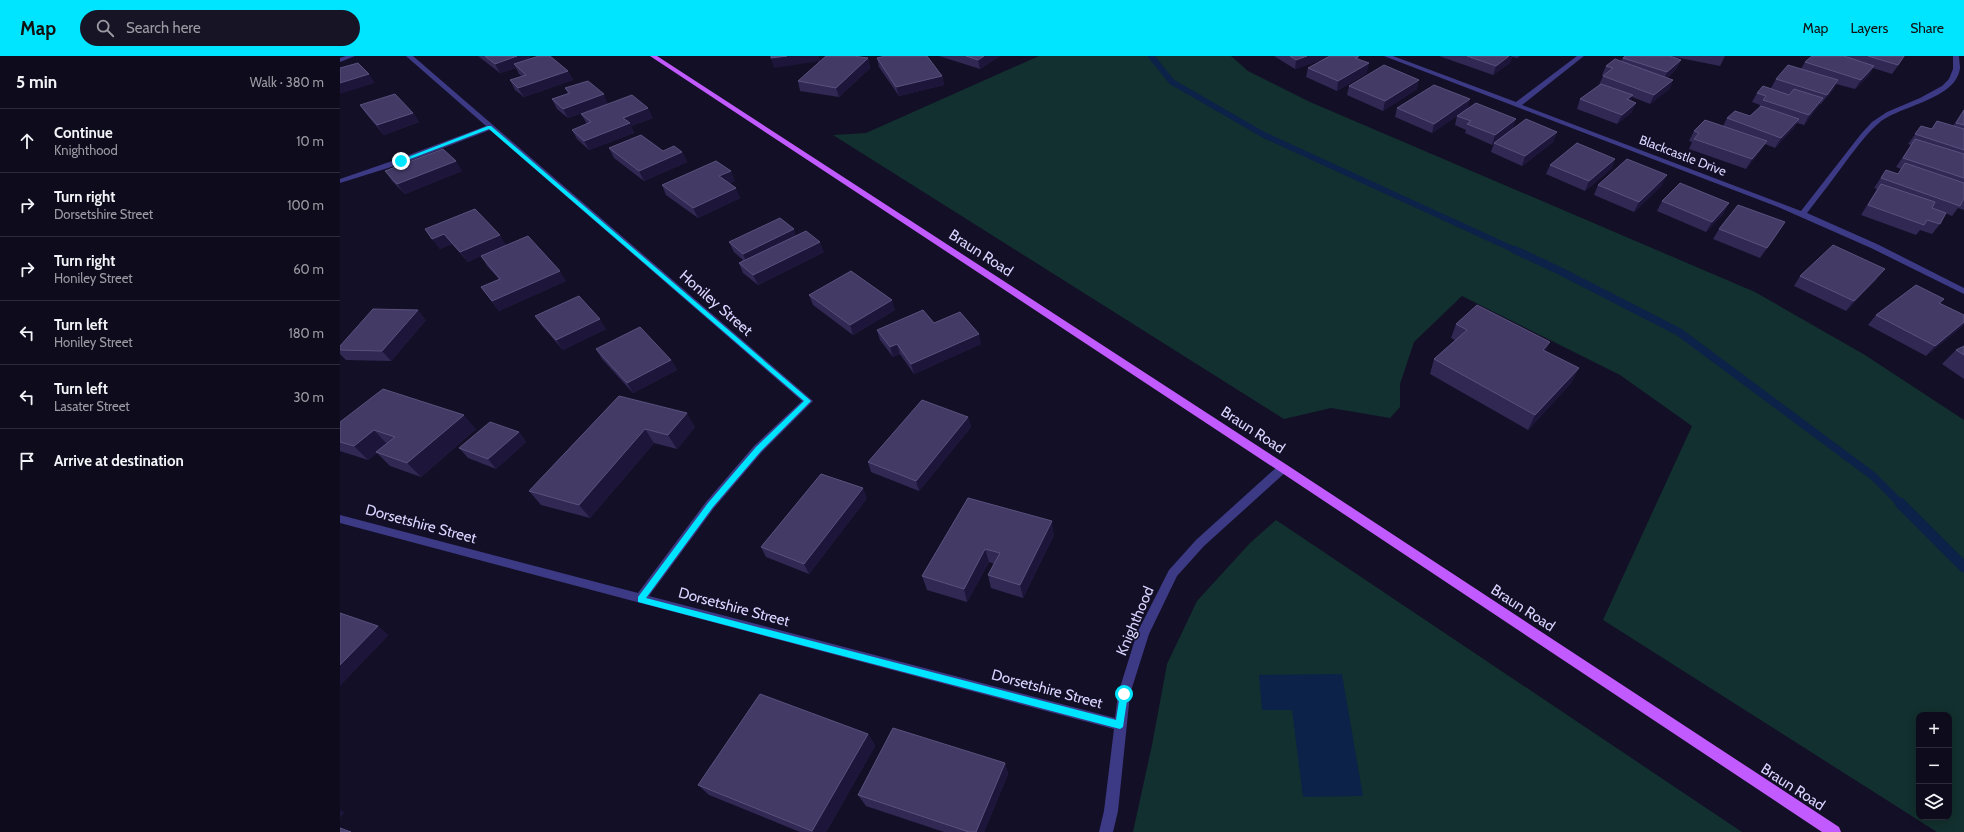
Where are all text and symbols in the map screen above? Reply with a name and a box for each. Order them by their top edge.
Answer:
search box [80,10,360,46]
text: Map [20,17,56,40]
icon: search [94,17,116,39]
text: Search here [126,19,201,37]
text: Map [1803,19,1828,37]
text: Layers [1850,19,1888,37]
text: Share [1910,19,1944,37]
text: 5 min [16,72,57,92]
text: Walk · 380 m [250,74,324,90]
text: Continue [54,124,113,142]
icon: ahead [16,130,38,152]
street label: Blackcastle Drive [1637,131,1729,179]
text: 10 m [296,133,324,149]
text: Knighthood [54,142,118,158]
route end [392,152,410,170]
text: Turn right [54,188,115,206]
icon: right [16,194,38,216]
text: 100 m [287,197,324,213]
text: Dorsetshire Street [54,206,153,222]
street label: Braun Road [946,226,1016,280]
text: Turn right [54,252,115,270]
icon: right [16,258,38,280]
text: 60 m [293,261,324,277]
street label: Honiley Street [676,266,756,340]
text: Honiley Street [54,270,133,286]
text: Turn left [54,316,108,334]
icon: left [16,322,38,344]
text: 180 m [288,325,324,341]
text: Honiley Street [54,334,133,350]
text: Turn left [54,380,108,398]
icon: left [16,386,38,408]
text: 30 m [294,389,324,405]
text: Lasater Street [54,398,130,414]
street label: Braun Road [1218,403,1288,457]
icon: arrive [16,450,38,472]
text: Arrive at destination [54,452,184,470]
street label: Dorsetshire Street [363,500,479,548]
street label: Braun Road [1488,581,1558,635]
street label: Dorsetshire Street [676,583,792,631]
street label: Knighthood [1112,584,1158,658]
street label: Dorsetshire Street [989,665,1105,713]
route start [1115,685,1133,703]
map controls [1916,712,1952,820]
button: + [1916,712,1952,748]
button: − [1916,748,1952,784]
street label: Braun Road [1758,760,1828,814]
button: layers [1916,784,1952,820]

